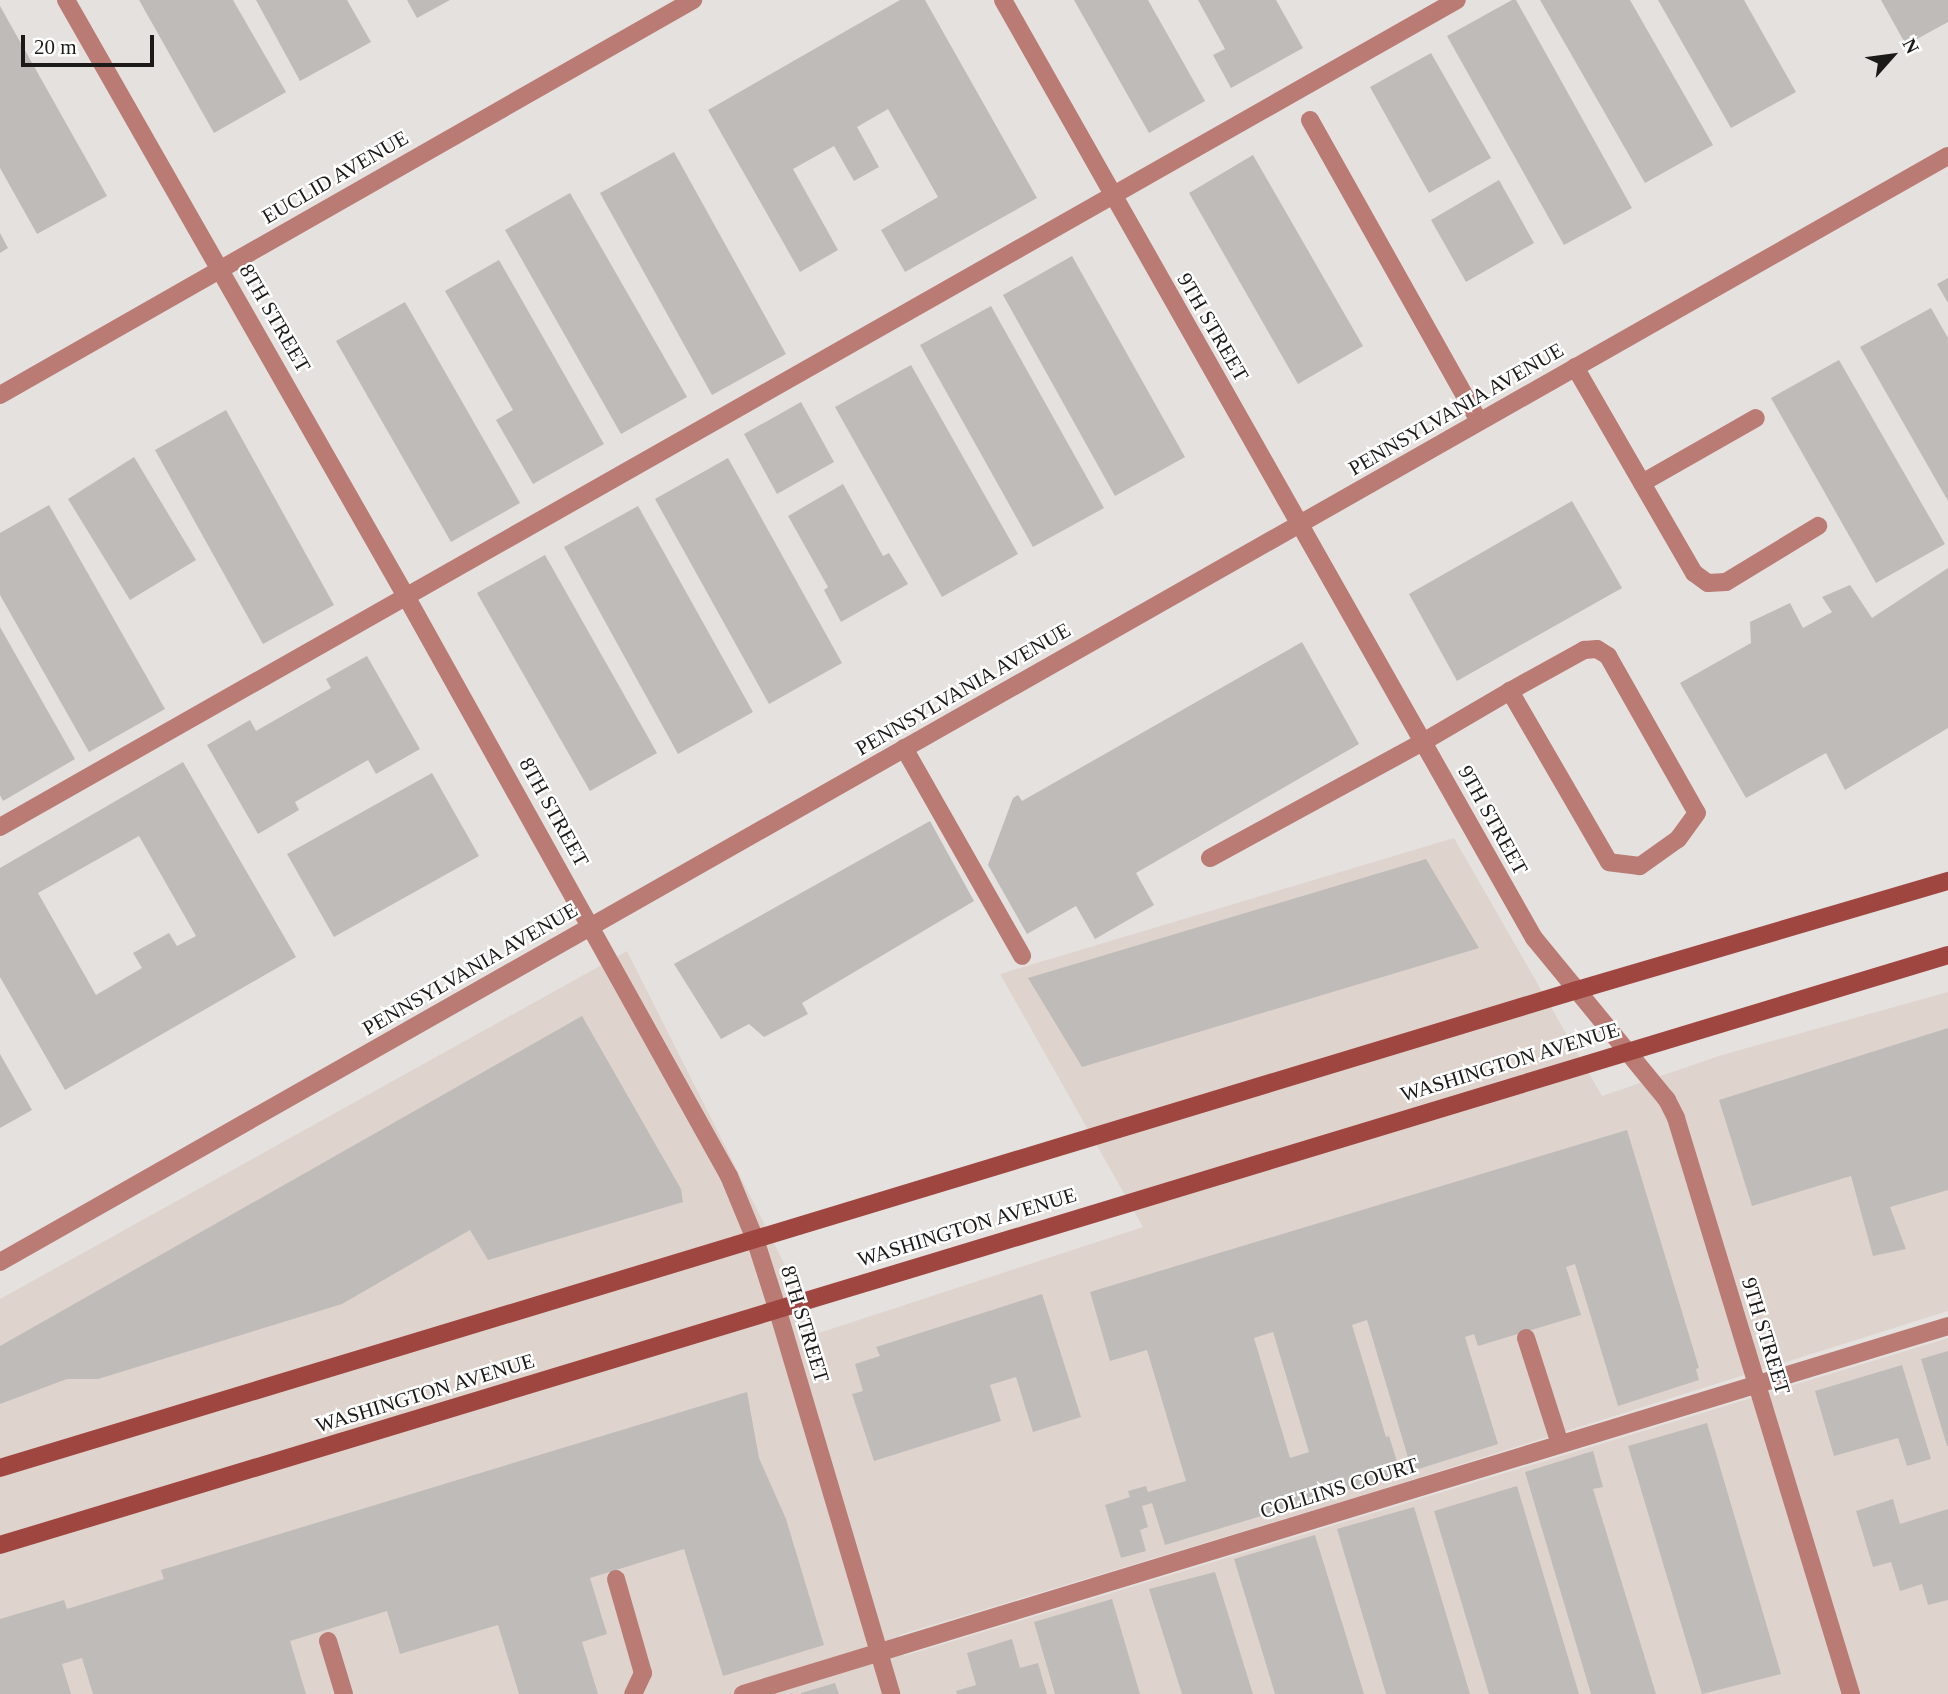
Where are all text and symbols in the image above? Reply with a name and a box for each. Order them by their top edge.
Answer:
scale bar [24,21,158,65]
north arrow [1857,21,1927,91]
text: 20 m [34,35,77,59]
text: N [1898,35,1923,57]
street label: EUCLID AVENUE [257,125,413,229]
street label: 8TH STREET [234,259,316,377]
street label: 9TH STREET [1172,268,1254,386]
street label: PENNSYLVANIA AVENUE [1343,336,1569,482]
street label: PENNSYLVANIA AVENUE [850,616,1076,762]
street label: 8TH STREET [514,753,594,871]
street label: 9TH STREET [1453,761,1533,879]
street label: PENNSYLVANIA AVENUE [357,896,583,1042]
street label: WASHINGTON AVENUE [1397,1017,1623,1107]
street label: WASHINGTON AVENUE [854,1182,1080,1272]
street label: 8TH STREET [775,1263,835,1385]
street label: 9TH STREET [1736,1275,1796,1397]
street label: WASHINGTON AVENUE [312,1348,538,1438]
street label: COLLINS COURT [1257,1452,1421,1524]

